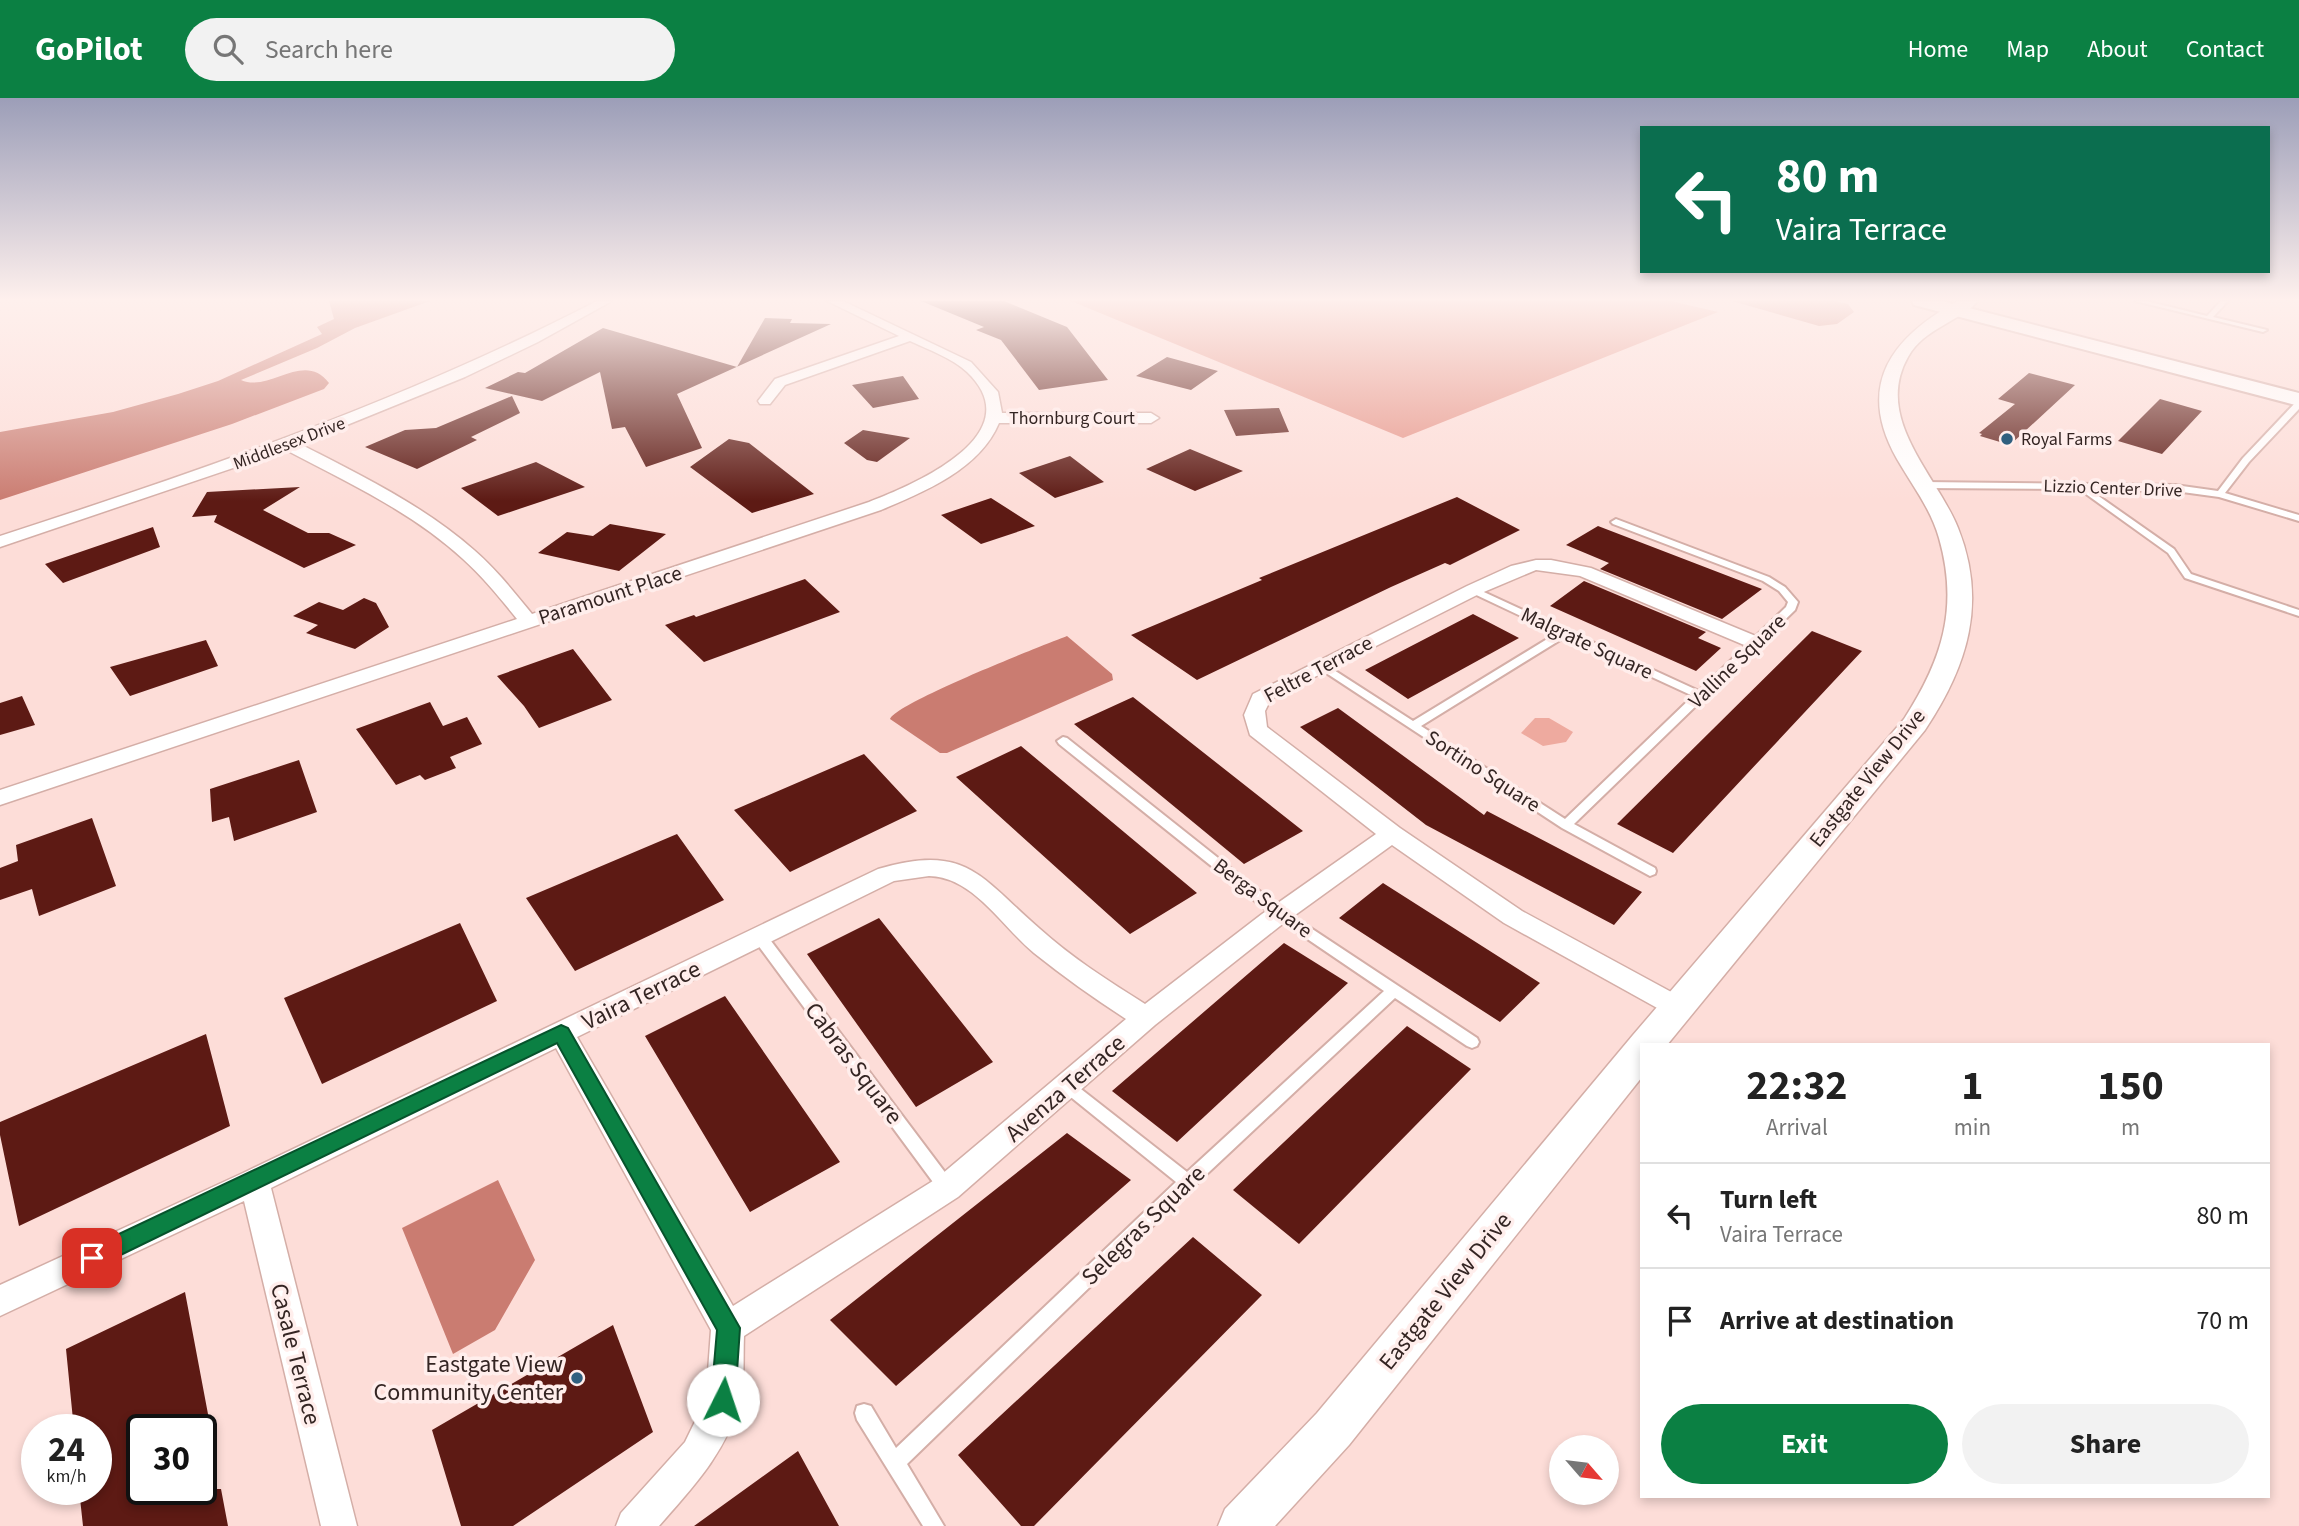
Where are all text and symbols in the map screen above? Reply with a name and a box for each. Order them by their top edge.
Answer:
search box [185,18,675,81]
text: GoPilot [35,26,143,73]
icon: search [209,30,247,68]
text: Search here [265,31,393,68]
text: Home [1908,32,1968,67]
text: Map [2006,32,2049,67]
text: About [2087,32,2148,67]
text: Contact [2186,32,2264,67]
text: 80 m [1776,142,1880,212]
icon: left [1661,154,1752,245]
text: Vaira Terrace [1776,207,1947,253]
street label: Thornburg Court [1009,406,1135,431]
street label: Middlesex Drive [230,411,349,476]
place label: Royal Farms [2021,427,2112,452]
marker: Royal Farms [1999,431,2015,447]
street label: Lizzio Center Drive [2043,474,2183,503]
street label: Paramount Place [534,558,686,632]
street label: Malgrate Square [1516,599,1658,687]
street label: Valline Square [1682,607,1792,715]
street label: Feltre Terrace [1258,628,1378,710]
street label: Eastgate View Drive [1802,702,1932,854]
street label: Sortino Square [1420,723,1546,819]
street label: Berga Square [1207,851,1319,945]
street label: Vaira Terrace [576,952,706,1039]
street label: Cabras Square [796,995,911,1132]
street label: Avenza Terrace [998,1026,1133,1151]
text: 22:32 [1746,1056,1848,1116]
text: 1 [1961,1056,1983,1116]
text: 150 [2097,1056,2164,1116]
text: Arrival [1766,1111,1828,1144]
text: min [1954,1111,1991,1144]
text: m [2121,1111,2140,1144]
street label: Selegras Square [1073,1157,1213,1294]
text: Turn left [1720,1181,1817,1218]
icon: left [1661,1197,1699,1235]
text: 80 m [2196,1197,2249,1234]
street label: Eastgate View Drive [1371,1205,1520,1378]
text: Vaira Terrace [1720,1218,1843,1251]
pin [62,1228,122,1288]
icon: arrive [73,1239,111,1277]
street label: Casale Terrace [261,1280,330,1428]
icon: arrive [1661,1302,1699,1340]
text: Arrive at destination [1720,1302,1954,1339]
text: 70 m [2196,1302,2249,1339]
place label: Eastgate View Community Center [374,1347,564,1410]
position arrow [686,1363,760,1437]
marker: Eastgate View Community Center [569,1370,585,1386]
button: Exit [1661,1404,1948,1484]
button: Share [1962,1404,2249,1484]
speed limit sign: 30 [126,1414,217,1505]
text: 24 [48,1425,85,1475]
north arrow [1549,1435,1619,1505]
map controls [1549,1435,1619,1505]
text: km/h [47,1464,86,1489]

